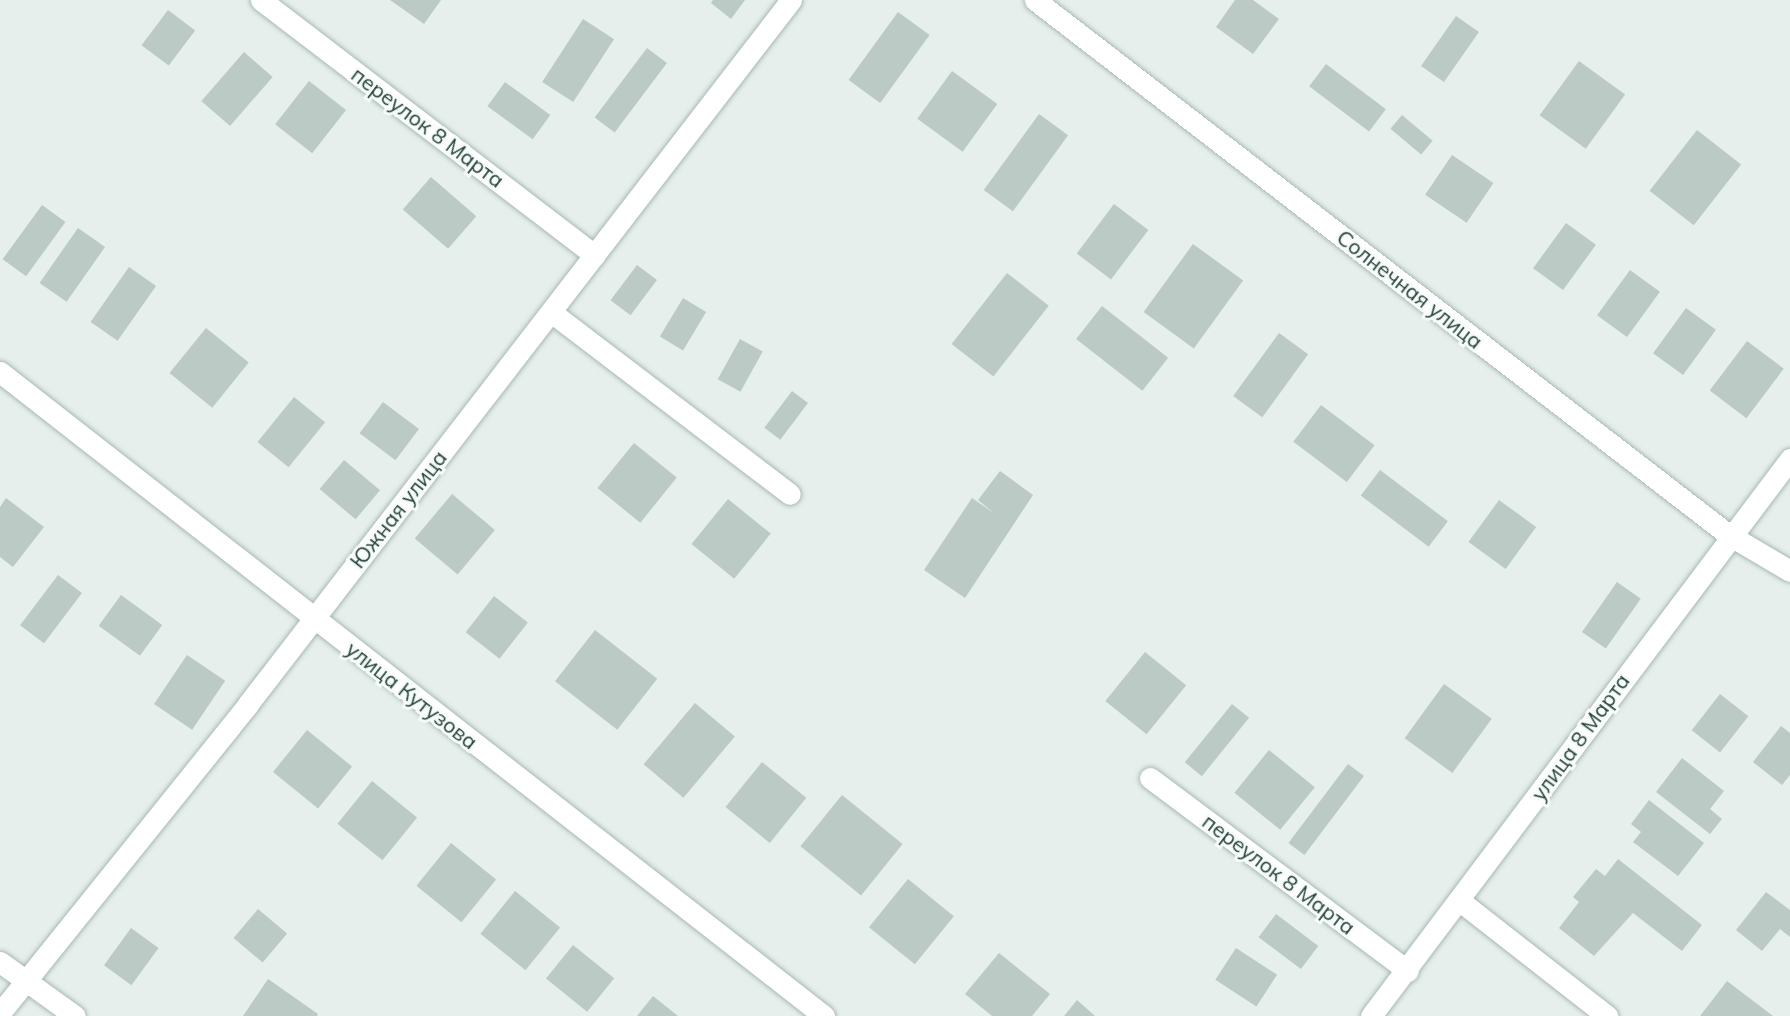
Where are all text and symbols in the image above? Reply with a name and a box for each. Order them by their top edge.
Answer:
street label: переулок 8 Марта [347,61,509,193]
street label: Солнечная улица [1332,224,1488,354]
street label: Южная улица [344,445,452,573]
street label: улица Кутузова [341,636,483,754]
street label: улица 8 Марта [1525,669,1635,805]
street label: переулок 8 Марта [1198,808,1360,940]

